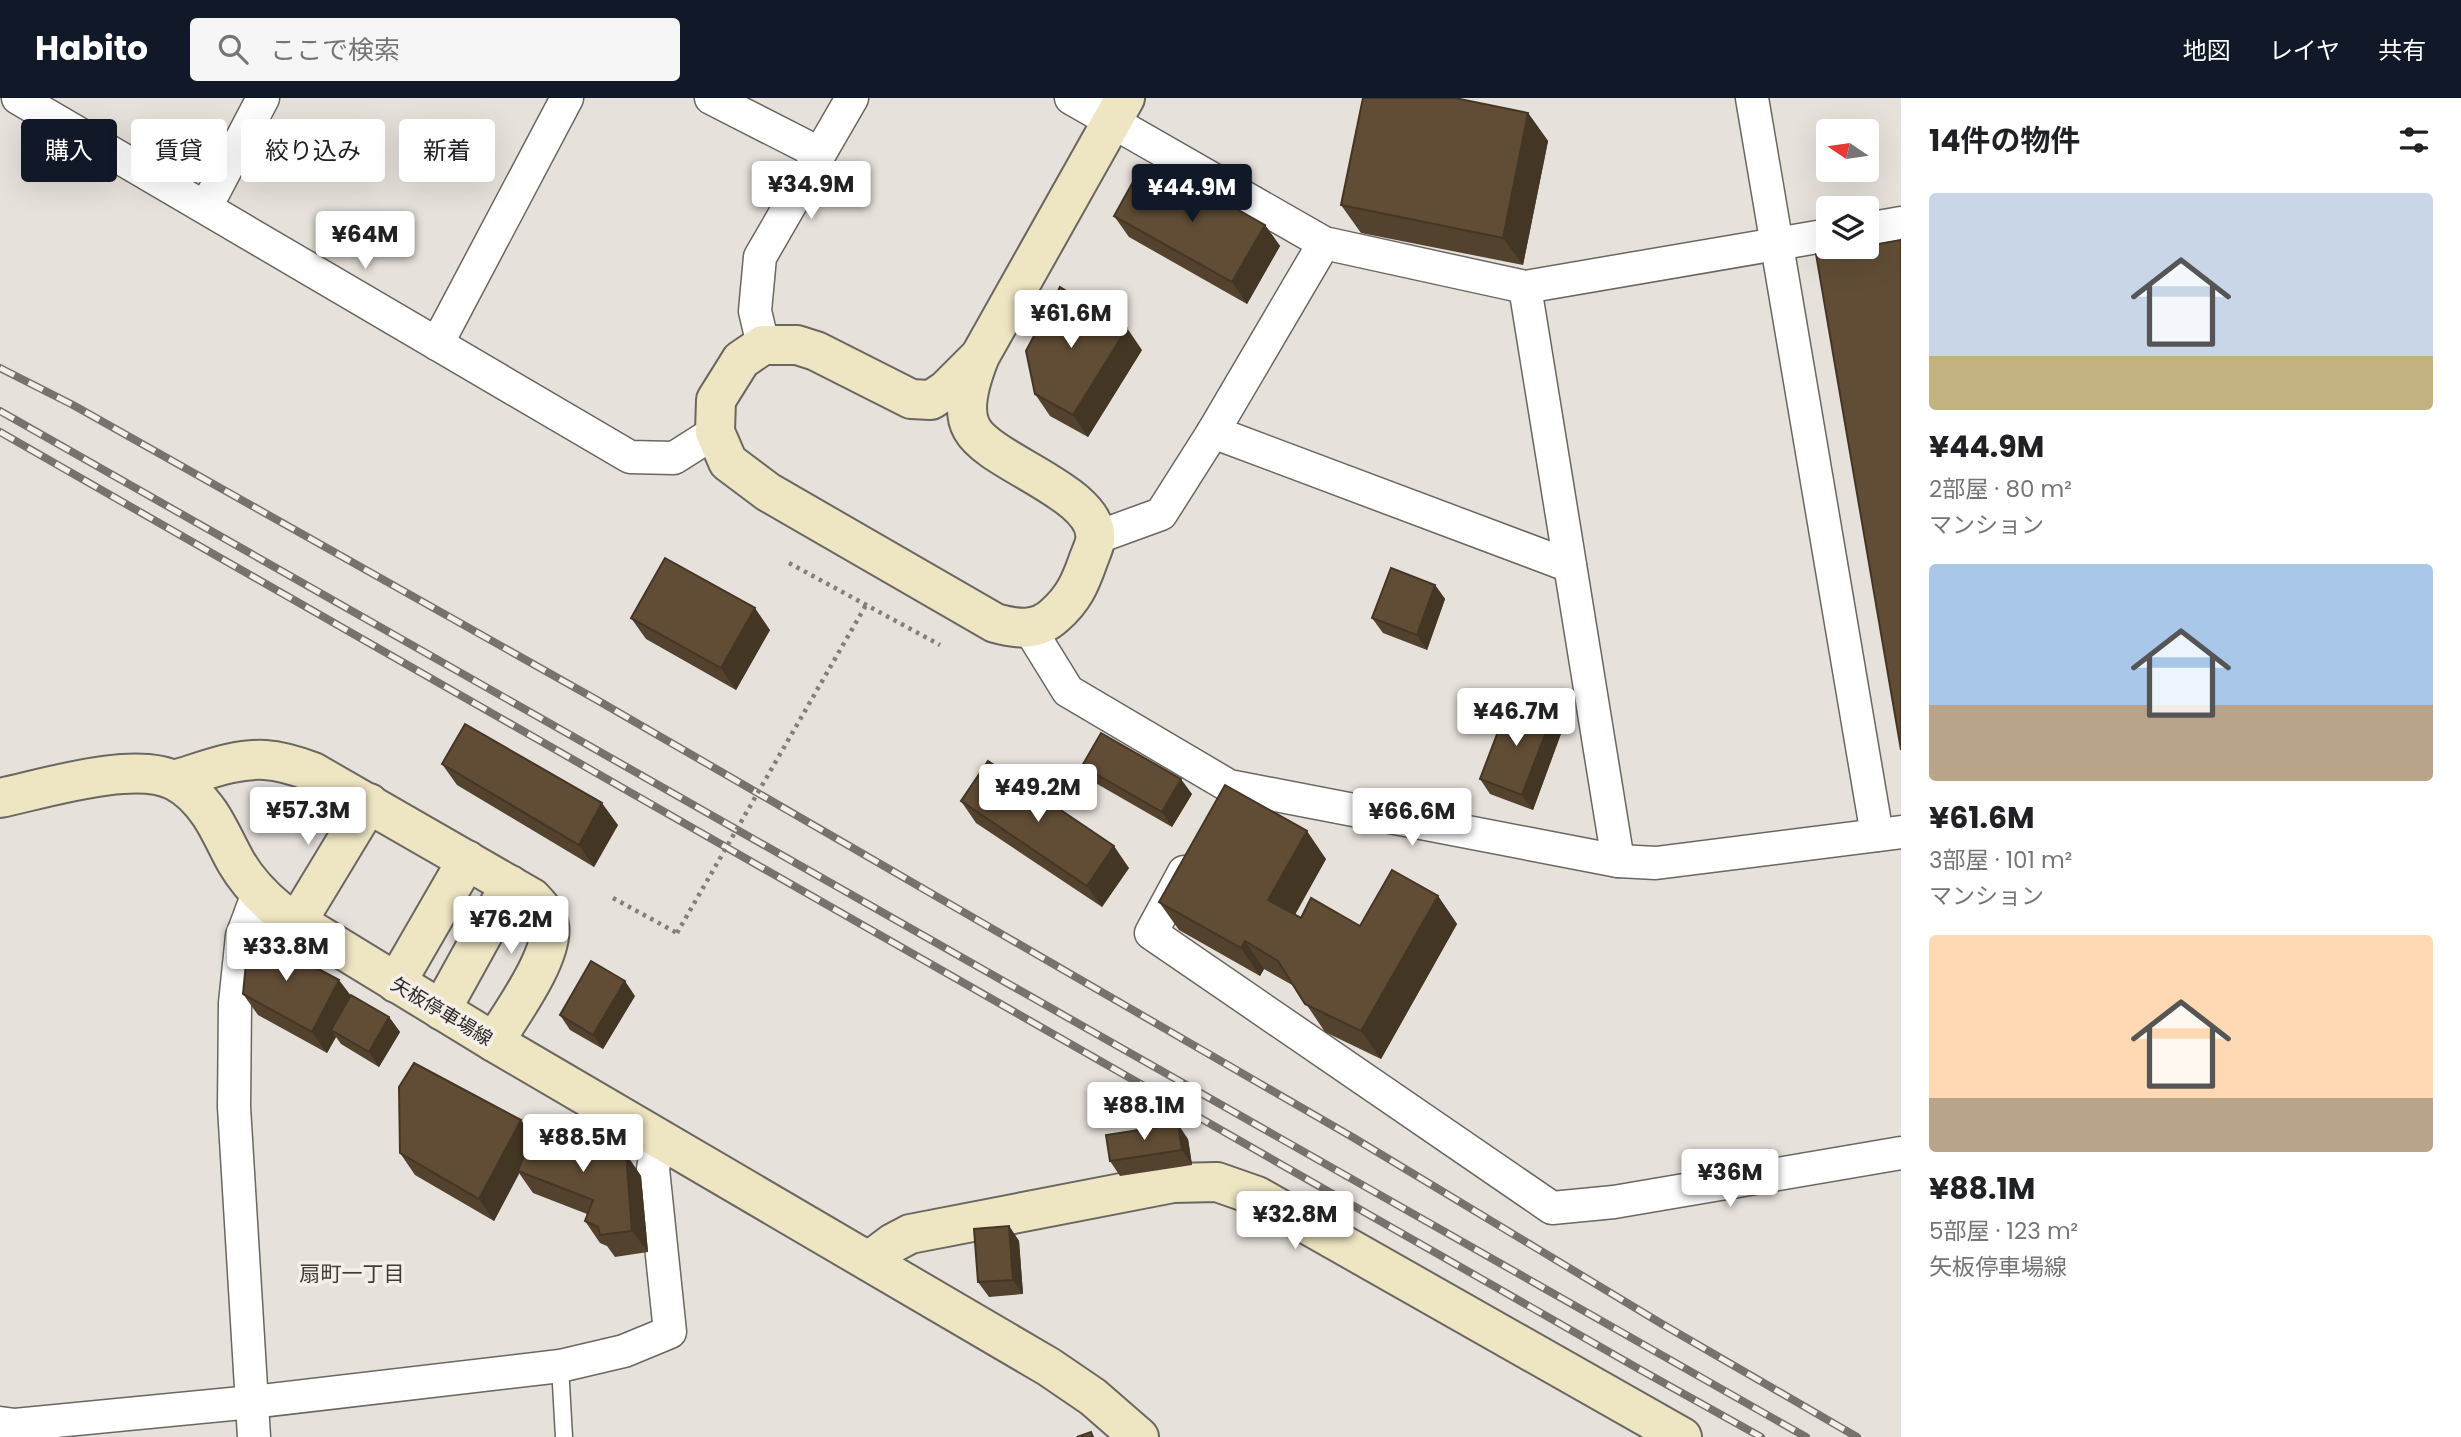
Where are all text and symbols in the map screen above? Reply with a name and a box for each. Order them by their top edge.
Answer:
search box [190,18,680,81]
text: Habito [35,25,148,72]
icon: search [214,30,252,68]
text: ここで検索 [270,32,400,68]
text: 地図 [2183,34,2231,67]
text: レイヤ [2269,34,2340,67]
text: 共有 [2378,34,2426,67]
chip: 購入 [21,119,117,182]
chip: 賃貸 [131,119,227,182]
chip: 絞り込み [241,119,385,182]
chip: 新着 [399,119,495,182]
north arrow [1816,119,1880,182]
map controls [1816,119,1879,259]
text: 14件の物件 [1929,119,2081,162]
icon: filters [2395,121,2433,159]
pin: ¥34.9M [754,162,868,221]
pin: ¥44.9M [1135,164,1249,224]
text: ¥34.9M [768,168,854,200]
text: ¥44.9M [1148,171,1236,203]
button: layers [1816,196,1879,259]
pin: ¥64M [324,212,406,271]
text: ¥64M [332,218,398,250]
icon: home [2118,239,2244,365]
pin: ¥61.6M [1014,290,1128,350]
text: ¥61.6M [1031,297,1111,329]
text: ¥44.9M [1929,425,2044,468]
text: 2部屋 · 80 m² [1929,473,2072,505]
text: マンション [1929,509,2044,541]
icon: home [2118,610,2244,736]
pin: ¥46.7M [1459,688,1573,748]
text: ¥46.7M [1473,695,1559,727]
pin: ¥49.2M [981,764,1095,824]
text: ¥49.2M [995,771,1081,803]
pin: ¥57.3M [251,788,365,847]
pin: ¥66.6M [1355,788,1469,848]
text: ¥57.3M [266,794,350,826]
text: ¥66.6M [1369,795,1456,827]
text: ¥61.6M [1929,796,2035,839]
text: 3部屋 · 101 m² [1929,844,2072,876]
text: マンション [1929,880,2044,912]
pin: ¥76.2M [454,896,568,956]
text: ¥76.2M [469,903,553,935]
pin: ¥33.8M [229,924,343,983]
text: ¥33.8M [243,930,329,962]
street label: 矢板停車場線 [386,970,498,1052]
icon: home [2118,981,2244,1107]
pin: ¥88.1M [1087,1082,1201,1142]
text: ¥88.1M [1103,1089,1185,1121]
pin: ¥88.5M [526,1114,640,1174]
text: ¥88.5M [539,1121,627,1153]
pin: ¥36M [1689,1150,1771,1209]
text: ¥36M [1697,1156,1763,1188]
text: ¥88.1M [1929,1167,2035,1210]
pin: ¥32.8M [1238,1192,1352,1251]
text: ¥32.8M [1253,1198,1338,1230]
text: 5部屋 · 123 m² [1929,1215,2078,1247]
text: 矢板停車場線 [1929,1251,2067,1283]
district label: 扇町一丁目 [300,1259,405,1288]

